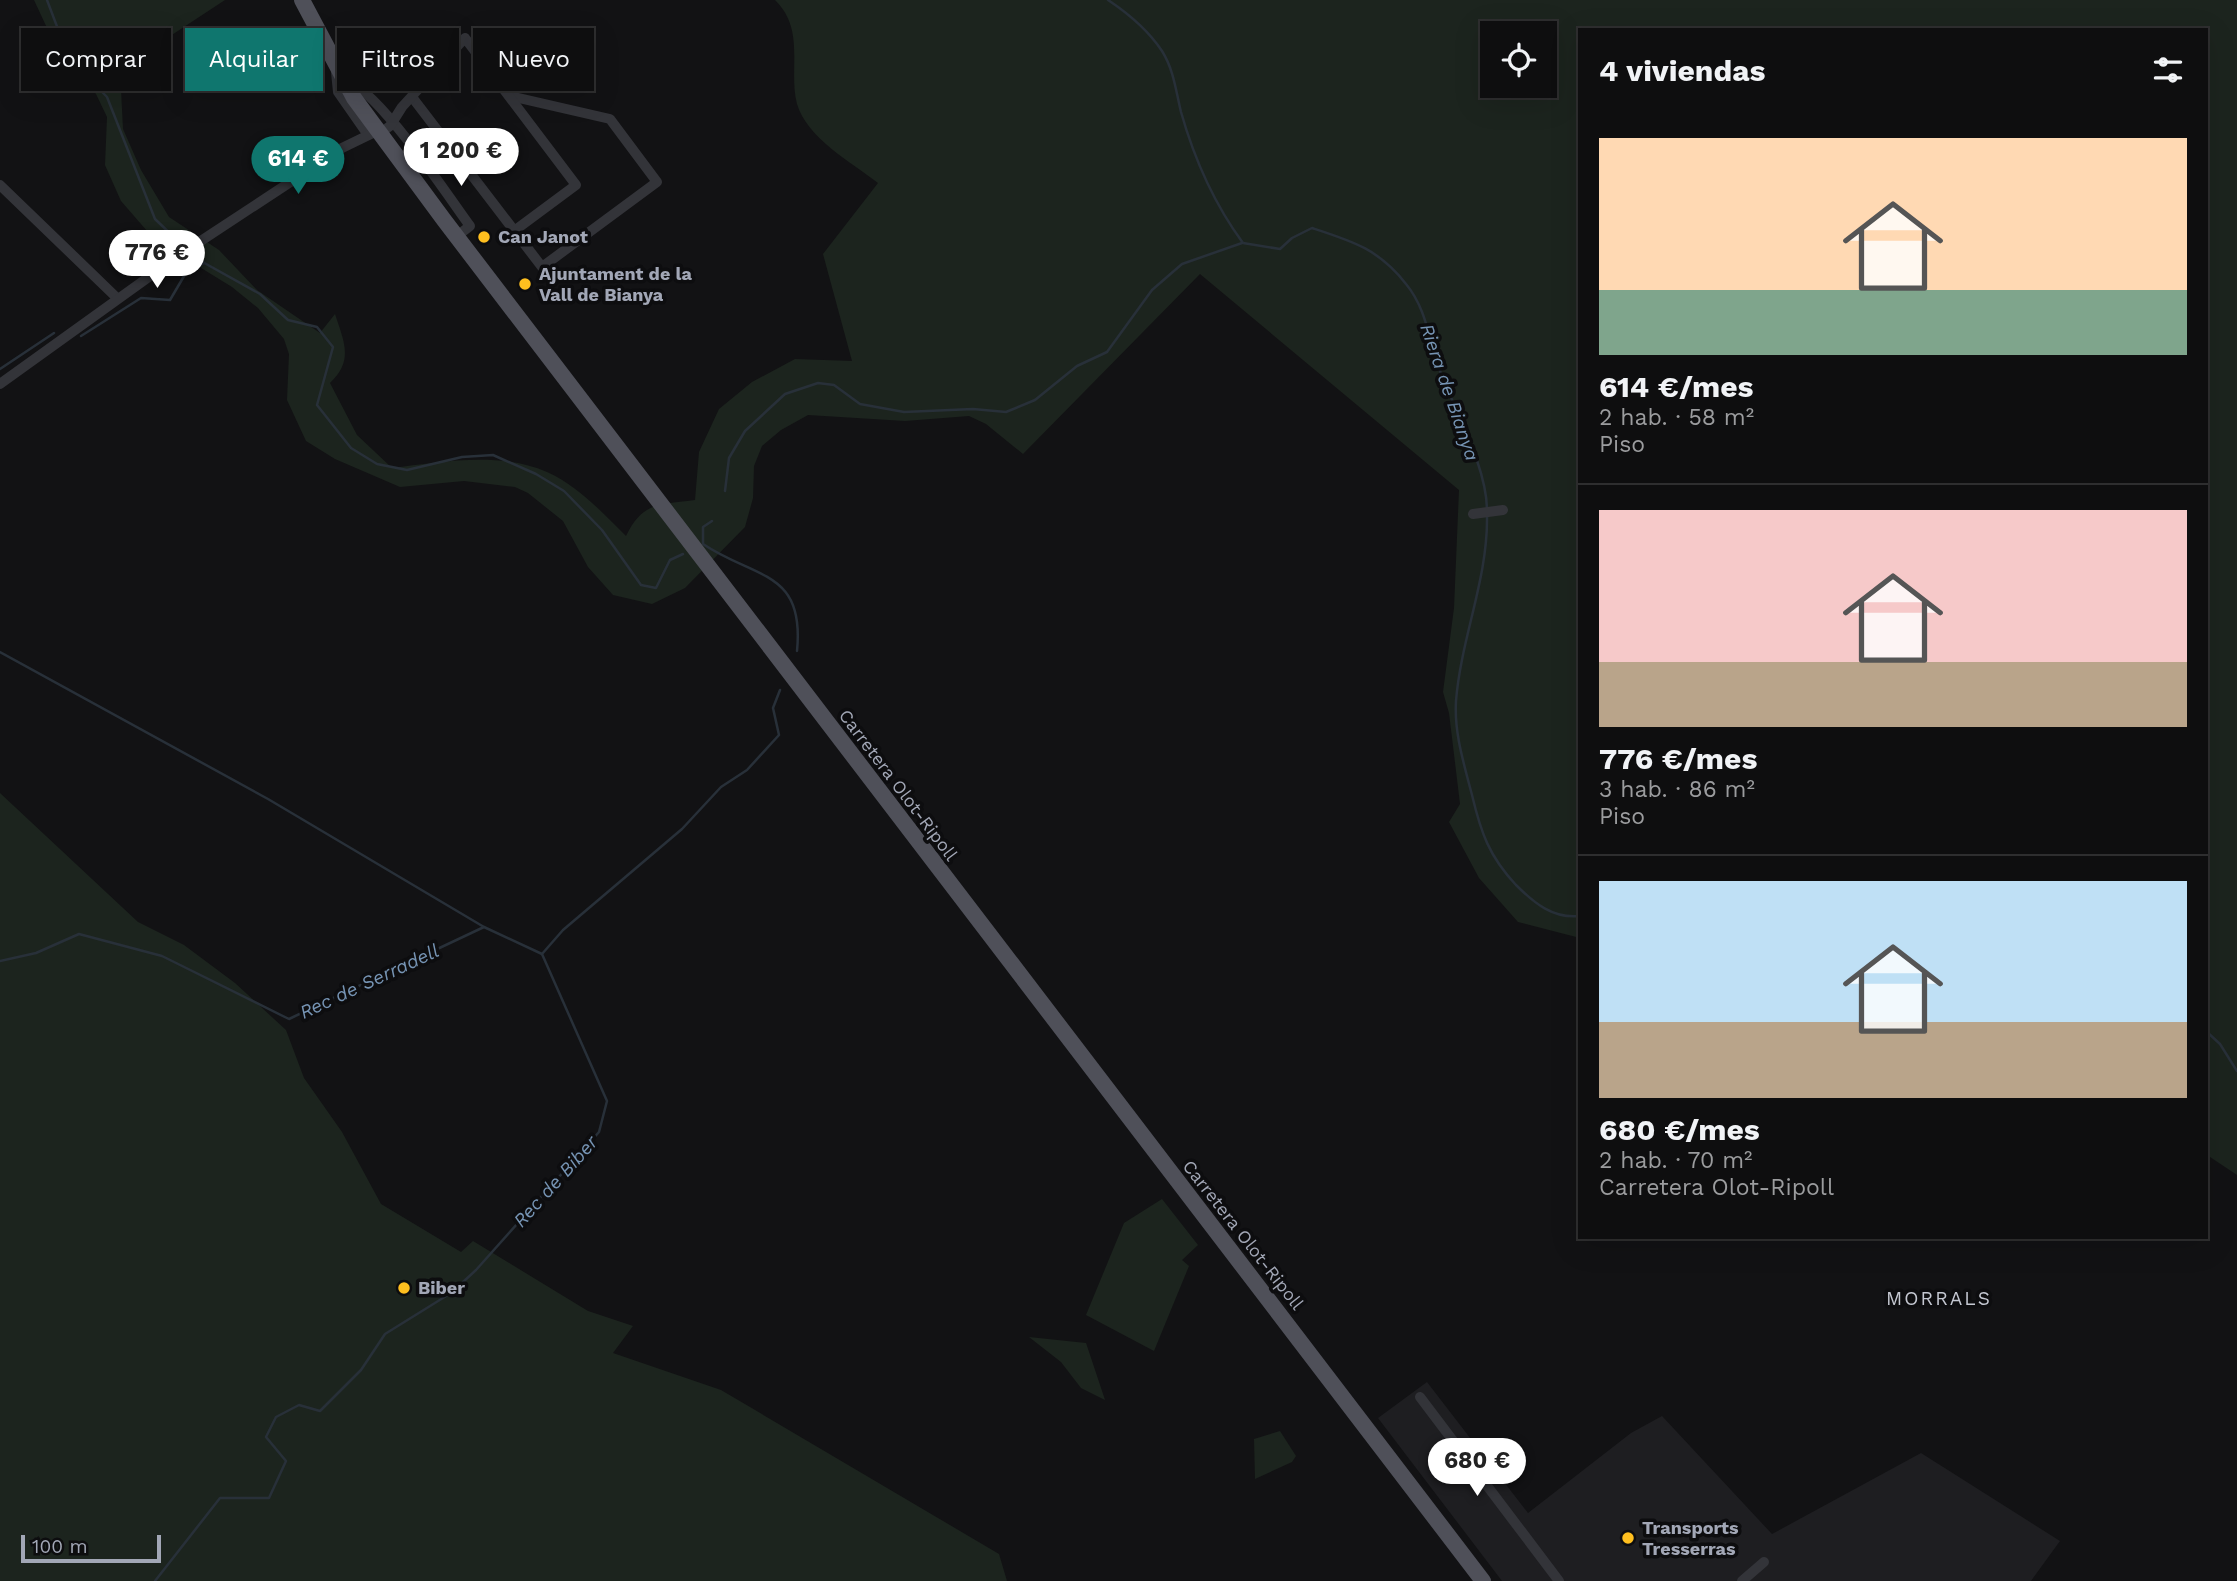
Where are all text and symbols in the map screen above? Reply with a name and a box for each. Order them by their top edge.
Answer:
map controls [1480,21,1557,98]
button: locate [1480,21,1557,98]
chip: Comprar [21,28,171,91]
chip: Alquilar [185,28,323,91]
chip: Filtros [337,28,459,91]
chip: Nuevo [473,28,594,91]
icon: filters [2149,51,2187,89]
text: 4 viviendas [1599,53,1766,88]
pin: 1 200 € [396,128,526,188]
pin: 614 € [249,136,347,196]
text: 1 200 € [420,137,502,164]
text: 614 € [267,145,329,172]
icon: home [1830,183,1956,309]
place label: Can Janot [498,226,588,247]
marker: Can Janot [476,229,492,245]
pin: 776 € [108,230,206,290]
text: 776 € [125,239,189,266]
place label: Ajuntament de la Vall de Bianya [539,263,692,305]
marker: Ajuntament de la Vall de Bianya [517,276,533,292]
water label: Riera de Bianya [1415,321,1484,464]
text: 614 €/mes [1599,369,1754,404]
text: 2 hab. · 58 m² [1599,404,1754,431]
text: Piso [1599,431,1645,458]
icon: home [1830,555,1956,681]
street label: Carretera Olot-Ripoll [835,705,962,865]
text: 776 €/mes [1599,741,1757,776]
text: 3 hab. · 86 m² [1599,776,1755,803]
text: Piso [1599,803,1645,830]
icon: home [1830,926,1956,1052]
water label: Rec de Serradell [296,939,443,1024]
text: 680 €/mes [1599,1112,1760,1147]
water label: Rec de Biber [508,1130,603,1232]
text: 2 hab. · 70 m² [1599,1147,1752,1174]
street label: Carretera Olot-Ripoll [1179,1156,1309,1314]
text: Carretera Olot-Ripoll [1599,1174,1834,1201]
place label: Biber [418,1277,465,1298]
marker: Biber [396,1280,412,1296]
district label: MORRALS [1886,1287,1992,1310]
pin: 680 € [1428,1438,1526,1498]
text: 680 € [1444,1447,1510,1474]
place label: Transports Tresserras [1642,1517,1739,1559]
marker: Transports Tresserras [1620,1530,1636,1546]
scale bar [21,1532,161,1564]
text: 100 m [32,1535,88,1558]

